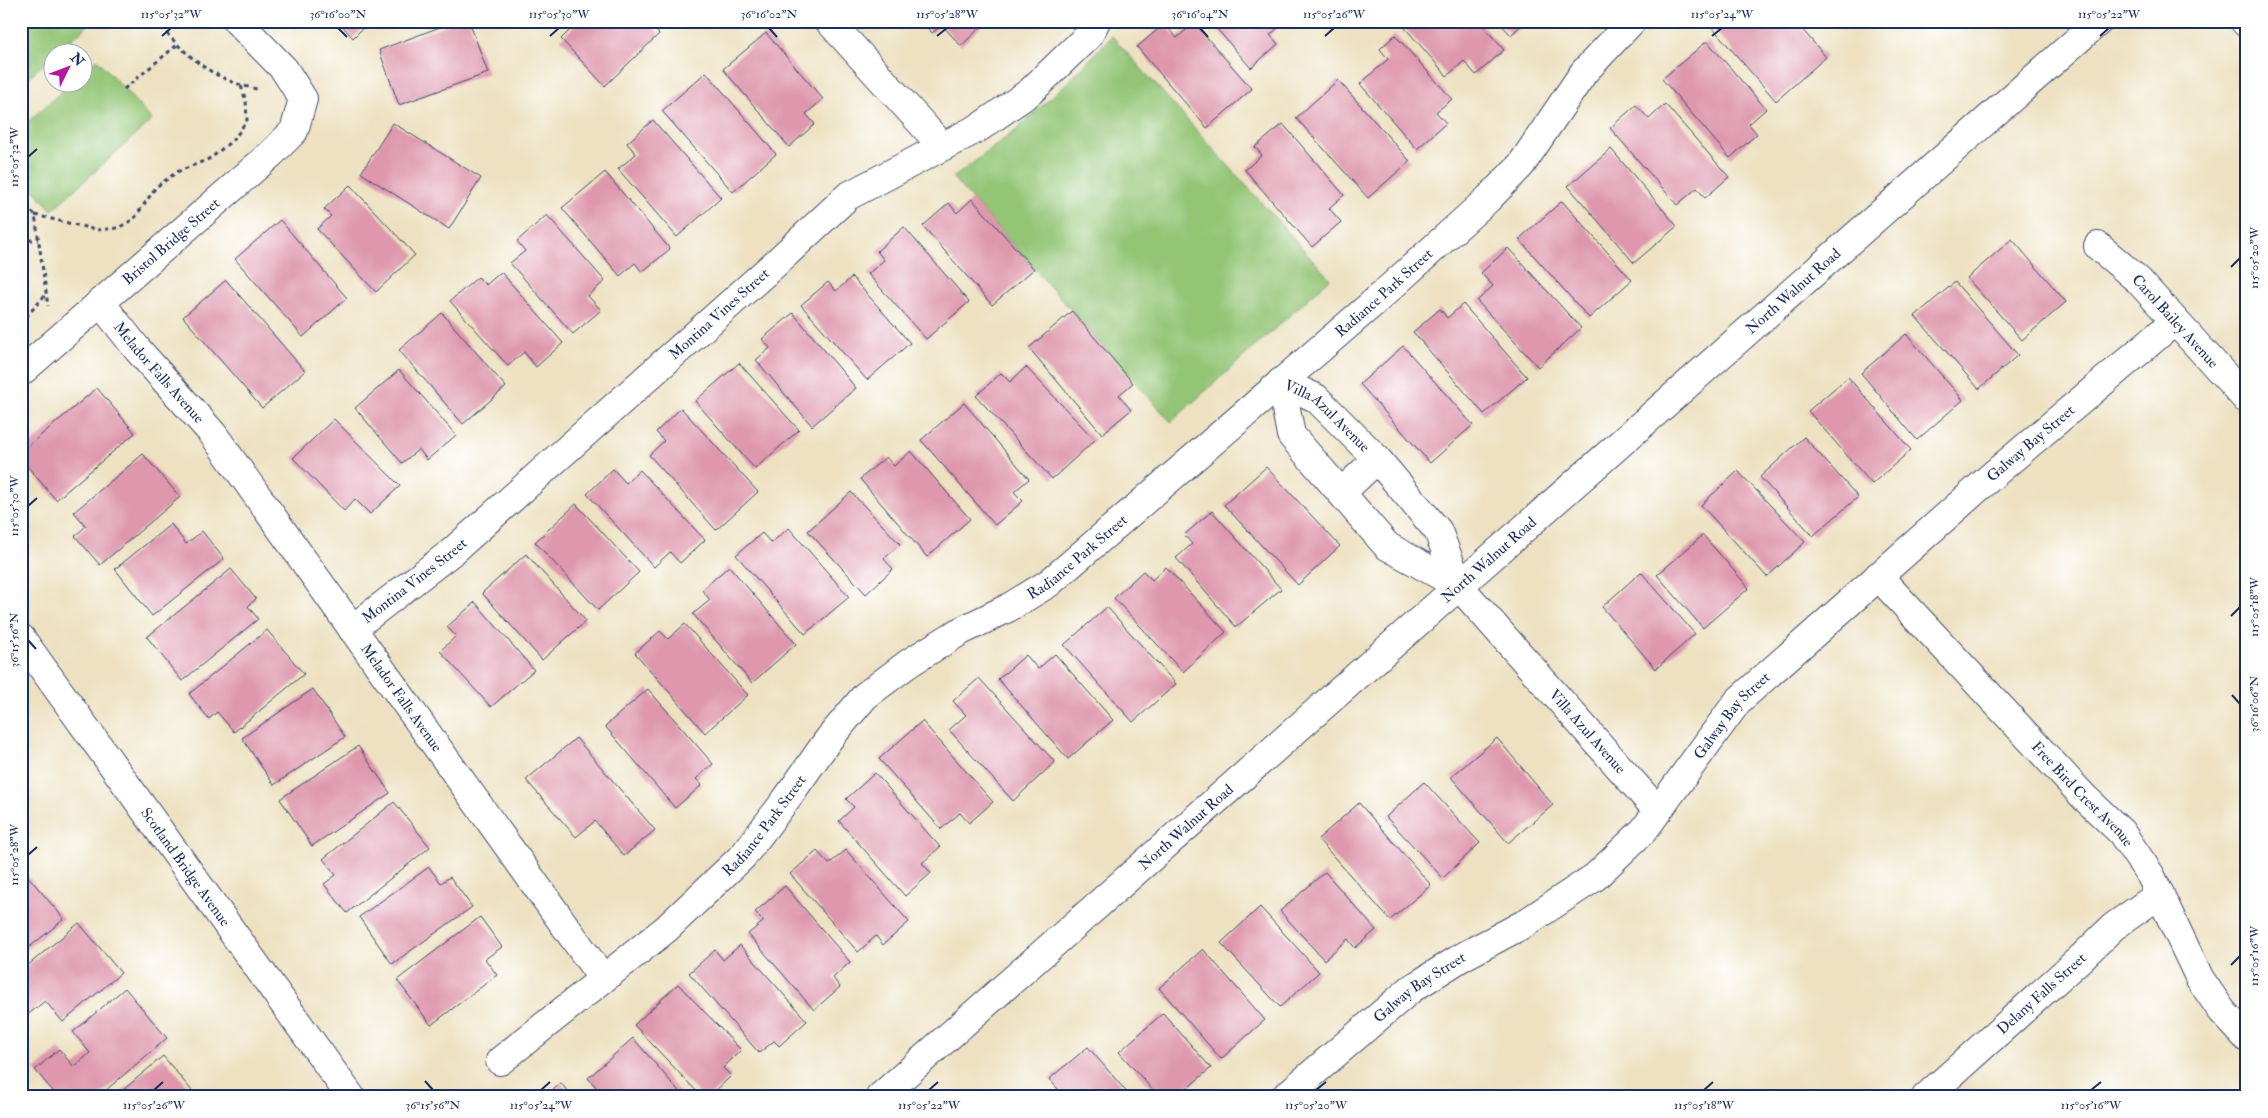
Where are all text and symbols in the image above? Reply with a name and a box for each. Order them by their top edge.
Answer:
text: 115°05'32"W [141,7,202,22]
text: 36°16'00"N [310,7,367,22]
text: 115°05'30"W [529,7,590,22]
text: 36°16'02"N [741,7,797,22]
text: 115°05'28"W [916,7,979,22]
text: 36°16'04"N [1172,7,1229,22]
text: 115°05'26"W [1303,7,1366,22]
text: 115°05'24"W [1691,7,1754,22]
text: 115°05'22"W [2078,7,2141,22]
north arrow [42,42,92,92]
text: N [66,49,88,70]
text: 115°05'32"W [7,126,22,187]
street label: Bristol Bridge Street [119,194,224,289]
text: 115°05'20"W [2247,226,2262,289]
street label: North Walnut Road [1742,244,1845,338]
street label: Radiance Park Street [1331,245,1437,342]
street label: Montina Vines Street [665,264,774,364]
street label: Carol Bailey Avenue [2128,271,2222,372]
street label: Melador Falls Avenue [109,318,208,428]
street label: Villa Azul Avenue [1281,376,1374,457]
street label: Galway Bay Street [1983,401,2079,486]
text: 115°05'30"W [7,475,22,536]
street label: Radiance Park Street [1024,511,1132,604]
street label: North Walnut Road [1438,513,1541,607]
street label: Montina Vines Street [358,534,471,628]
text: 115°05'18"W [2247,576,2262,637]
text: 36°15'56"N [7,612,22,667]
street label: Melador Falls Avenue [356,640,446,756]
street label: Galway Bay Street [1690,668,1774,763]
text: 36°16'06"N [2247,676,2262,732]
street label: Villa Azul Avenue [1545,685,1630,778]
street label: Free Bird Crest Avenue [2027,738,2137,851]
street label: Radiance Park Street [718,771,810,881]
street label: North Walnut Road [1135,780,1238,874]
street label: Scotland Bridge Avenue [136,804,234,930]
text: 115°05'28"W [7,823,22,886]
text: 115°05'16"W [2247,925,2262,986]
street label: Galway Bay Street [1370,948,1469,1027]
street label: Delany Falls Street [1993,949,2091,1039]
text: 115°05'26"W [123,1098,186,1113]
text: 36°15'56"N [406,1098,461,1113]
text: 115°05'24"W [510,1098,573,1113]
text: 115°05'22"W [898,1098,961,1113]
text: 115°05'20"W [1285,1098,1348,1113]
text: 115°05'18"W [1674,1098,1735,1113]
text: 115°05'16"W [2061,1098,2122,1113]

